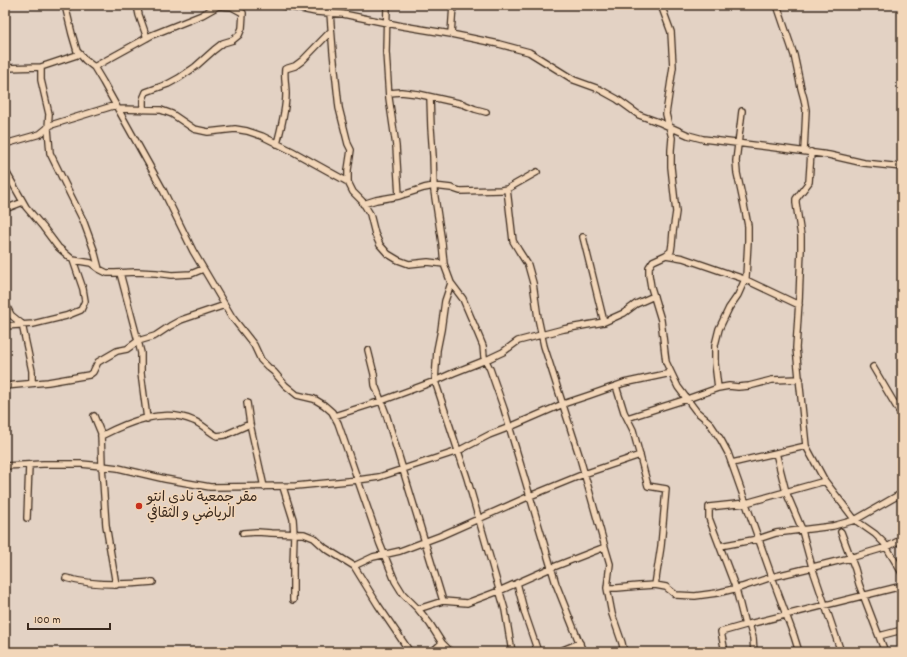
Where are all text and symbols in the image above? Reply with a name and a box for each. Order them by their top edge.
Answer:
place label: مقر جمعية نادي انتو الرياضي و الثقافي [146,488,257,525]
marker: مقر جمعية نادي انتو الرياضي و الثقافي [134,501,144,511]
scale bar [28,605,110,631]
text: 100 m [34,612,61,629]

